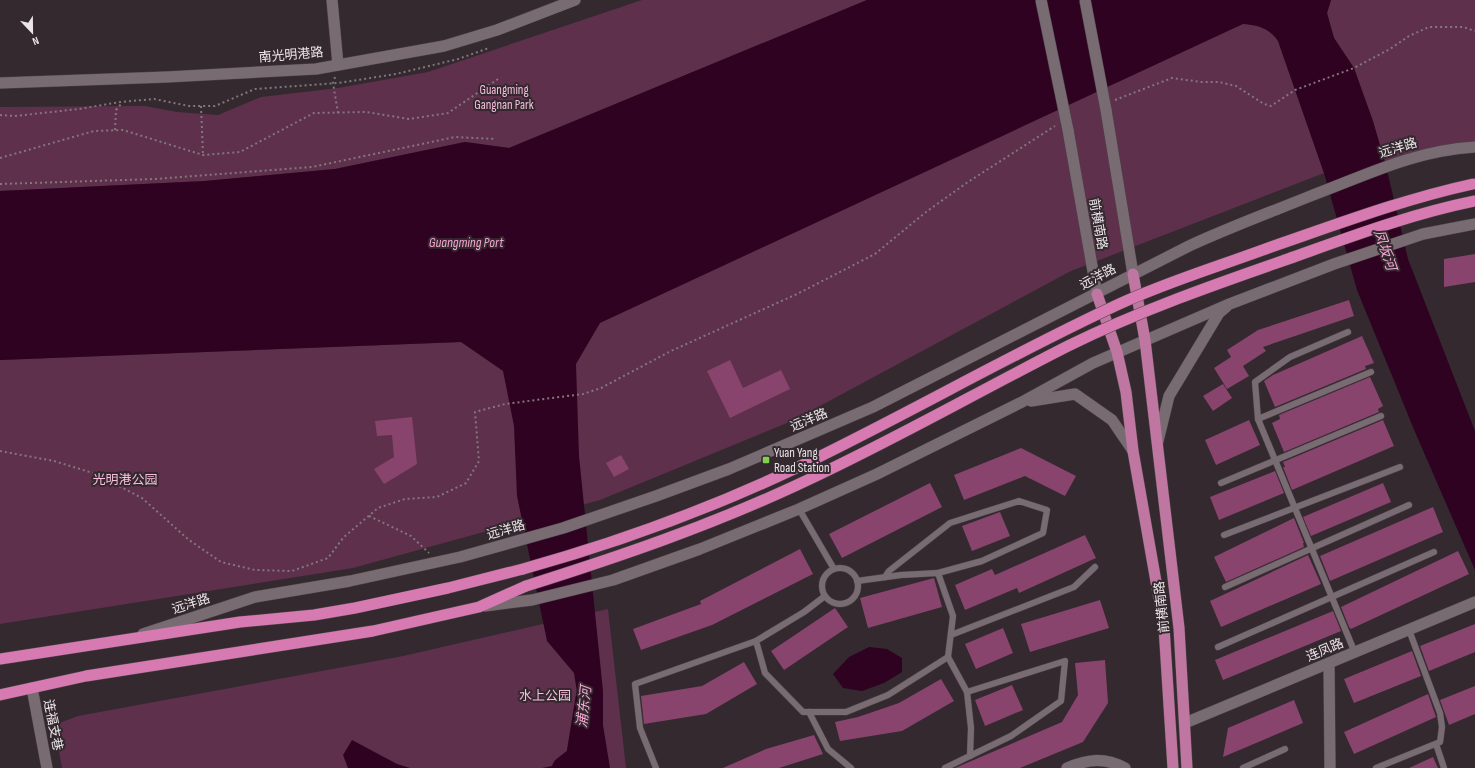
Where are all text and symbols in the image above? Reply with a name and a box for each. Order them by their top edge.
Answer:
north arrow [12,12,52,52]
text: N [30,34,41,48]
street label: 南光明港路 [258,44,324,66]
park label: Guangming Gangnan Park [474,82,534,113]
street label: 远洋路 [1377,135,1419,161]
street label: 前横南路 [1086,197,1110,251]
water label: 凤坂河 [1370,227,1401,275]
water label: Guangming Port [429,234,504,251]
street label: 远洋路 [1077,261,1119,293]
street label: 远洋路 [788,405,830,435]
place label: Yuan Yang Road Station [774,445,830,476]
marker: Yuan Yang Road Station [761,455,771,465]
park label: 光明港公园 [92,472,158,488]
street label: 远洋路 [485,517,527,543]
street label: 前横南路 [1151,580,1173,634]
street label: 远洋路 [170,590,212,618]
street label: 连凤路 [1304,635,1346,665]
water label: 浦东河 [573,682,595,729]
park label: 水上公园 [519,688,571,704]
street label: 连福支巷 [40,698,66,752]

